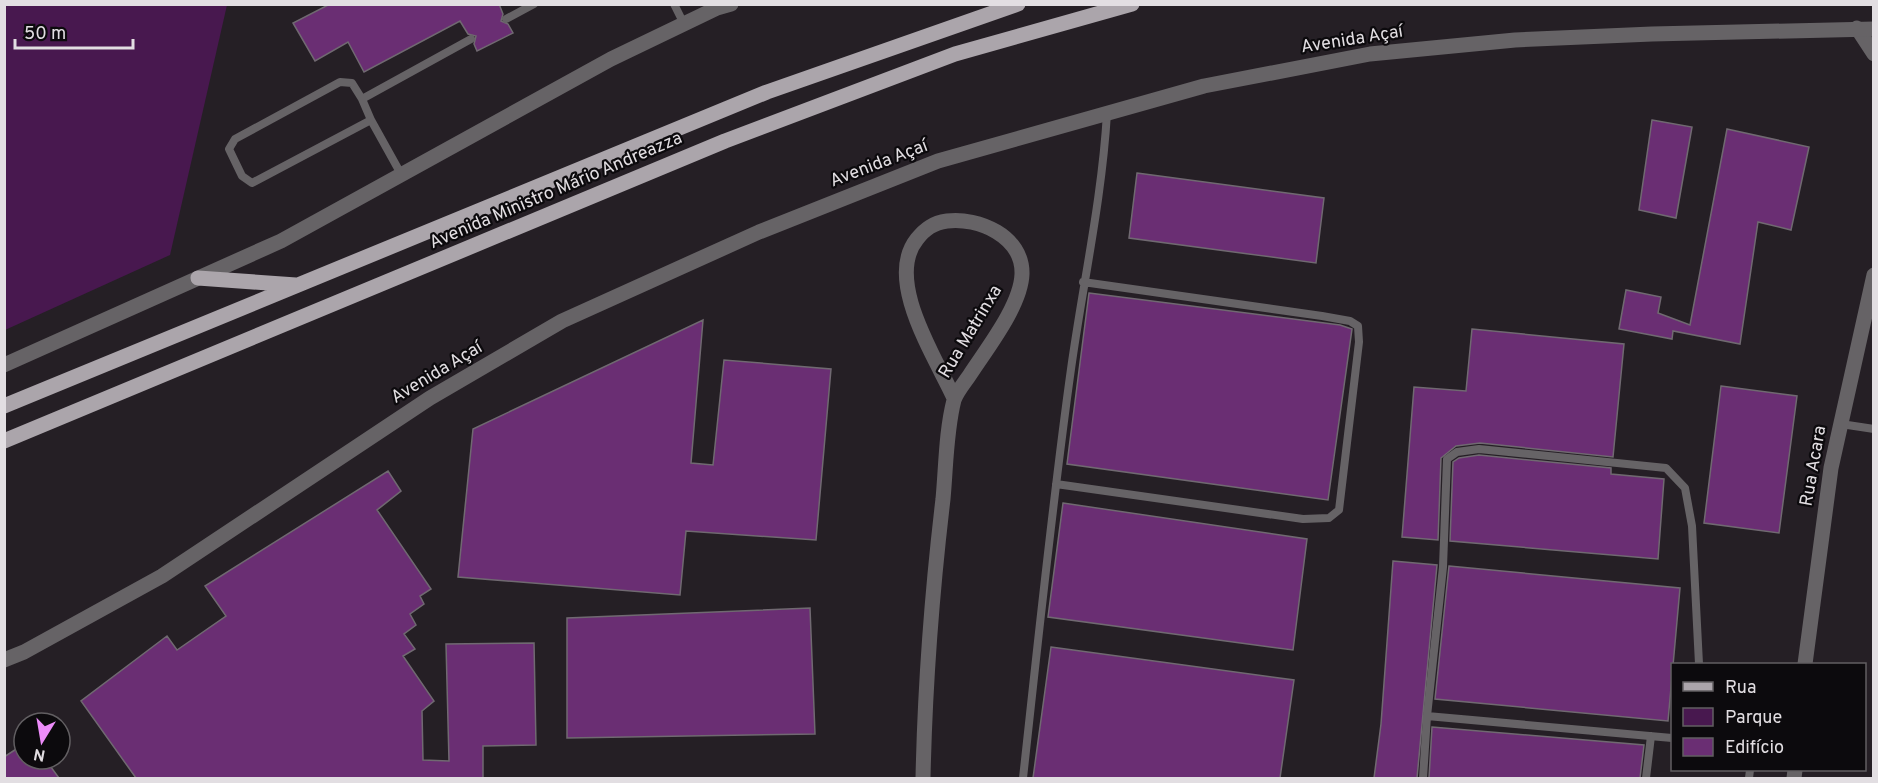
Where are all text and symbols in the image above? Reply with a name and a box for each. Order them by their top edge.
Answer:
scale bar [15,12,134,50]
street label: Avenida Açaí [1299,20,1406,59]
text: 50 m [24,23,66,46]
street label: Avenida Ministro Mário Andreazza [426,127,686,255]
street label: Avenida Açaí [827,134,933,193]
street label: Rua Matrinxa [934,281,1008,383]
street label: Avenida Açaí [387,336,488,409]
street label: Rua Acara [1796,424,1832,508]
legend [1671,663,1866,771]
text: Rua [1725,677,1756,700]
text: Parque [1725,707,1782,730]
north arrow [12,711,72,771]
text: Edifício [1725,737,1784,760]
text: N [32,743,47,765]

